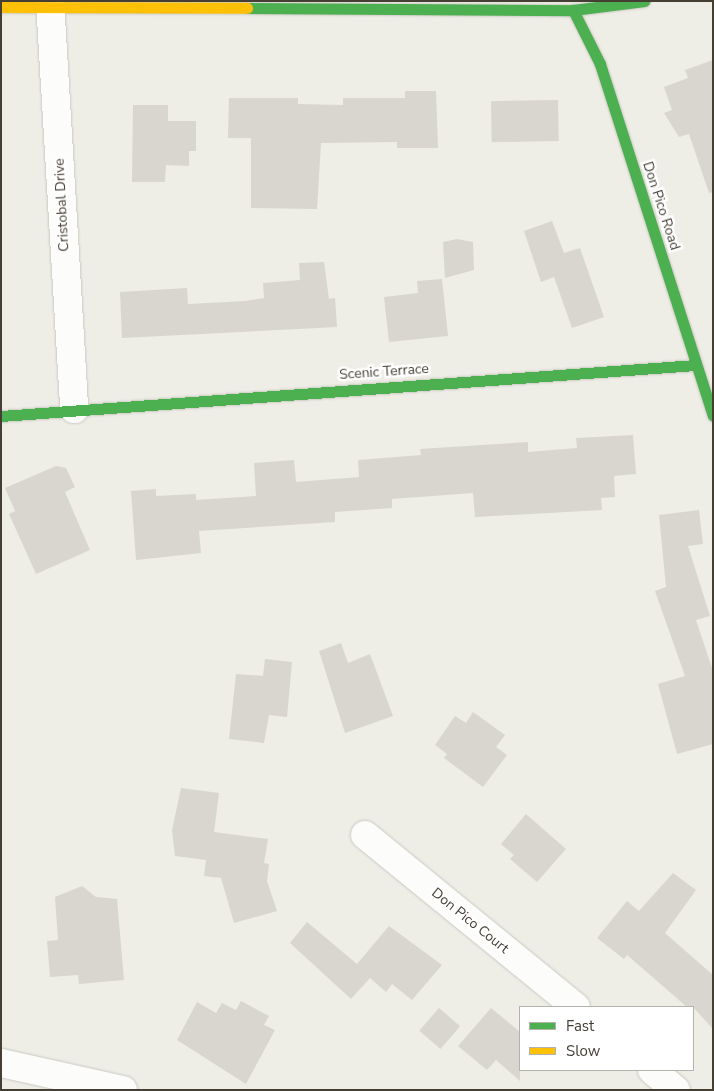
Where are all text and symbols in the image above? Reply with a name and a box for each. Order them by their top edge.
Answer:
street label: Cristobal Drive [51,158,73,252]
street label: Don Pico Road [639,160,683,252]
street label: Scenic Terrace [339,360,429,384]
street label: Don Pico Court [428,885,512,957]
legend [519,1006,694,1071]
text: Fast [566,1016,594,1036]
text: Slow [566,1041,600,1061]

